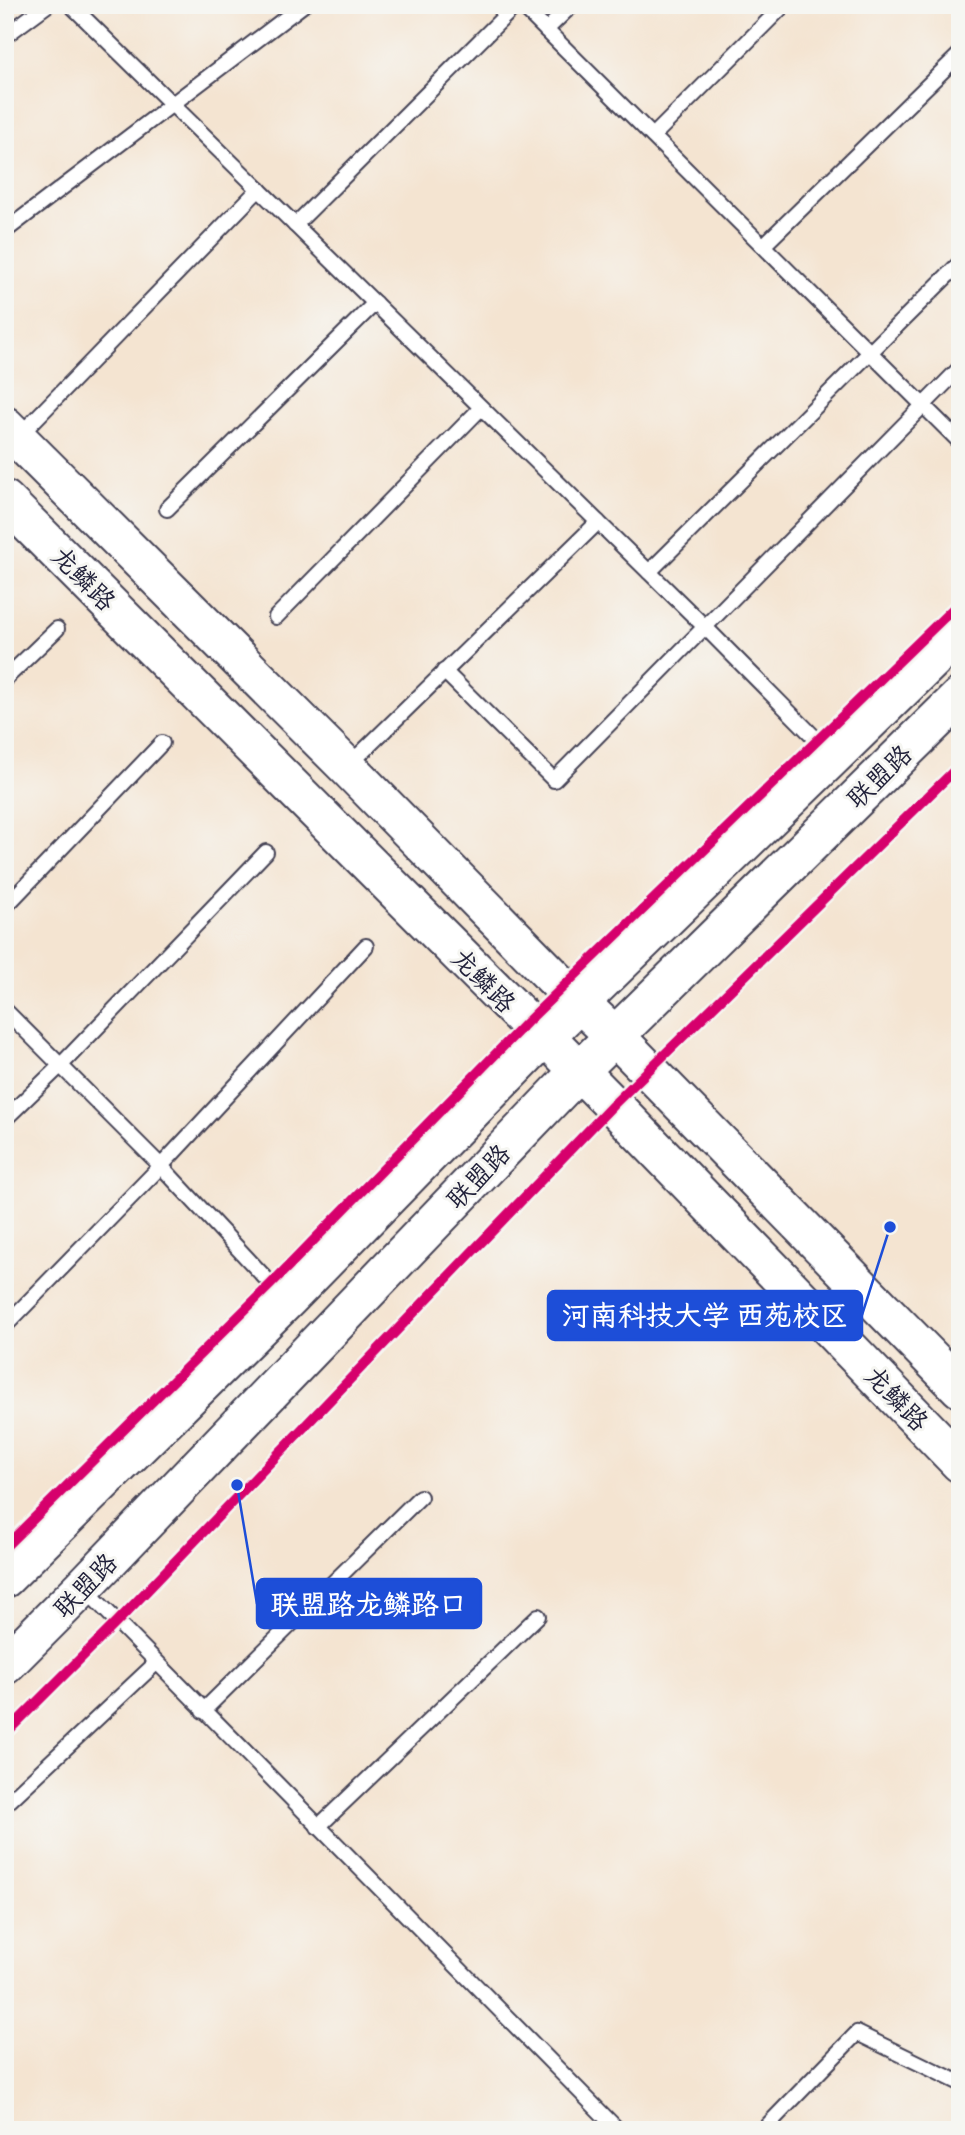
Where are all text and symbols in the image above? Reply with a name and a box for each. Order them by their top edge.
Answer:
street label: 龙鳞路 [44,538,124,618]
street label: 联盟路 [839,736,919,816]
street label: 龙鳞路 [444,940,524,1020]
street label: 联盟路 [438,1136,518,1216]
callout: 河南科技大学 西苑校区 [548,1291,862,1340]
text: 河南科技大学 西苑校区 [562,1296,848,1334]
street label: 龙鳞路 [857,1358,937,1438]
street label: 联盟路 [45,1545,125,1625]
callout: 联盟路龙鳞路口 [257,1579,481,1628]
text: 联盟路龙鳞路口 [271,1585,467,1623]

